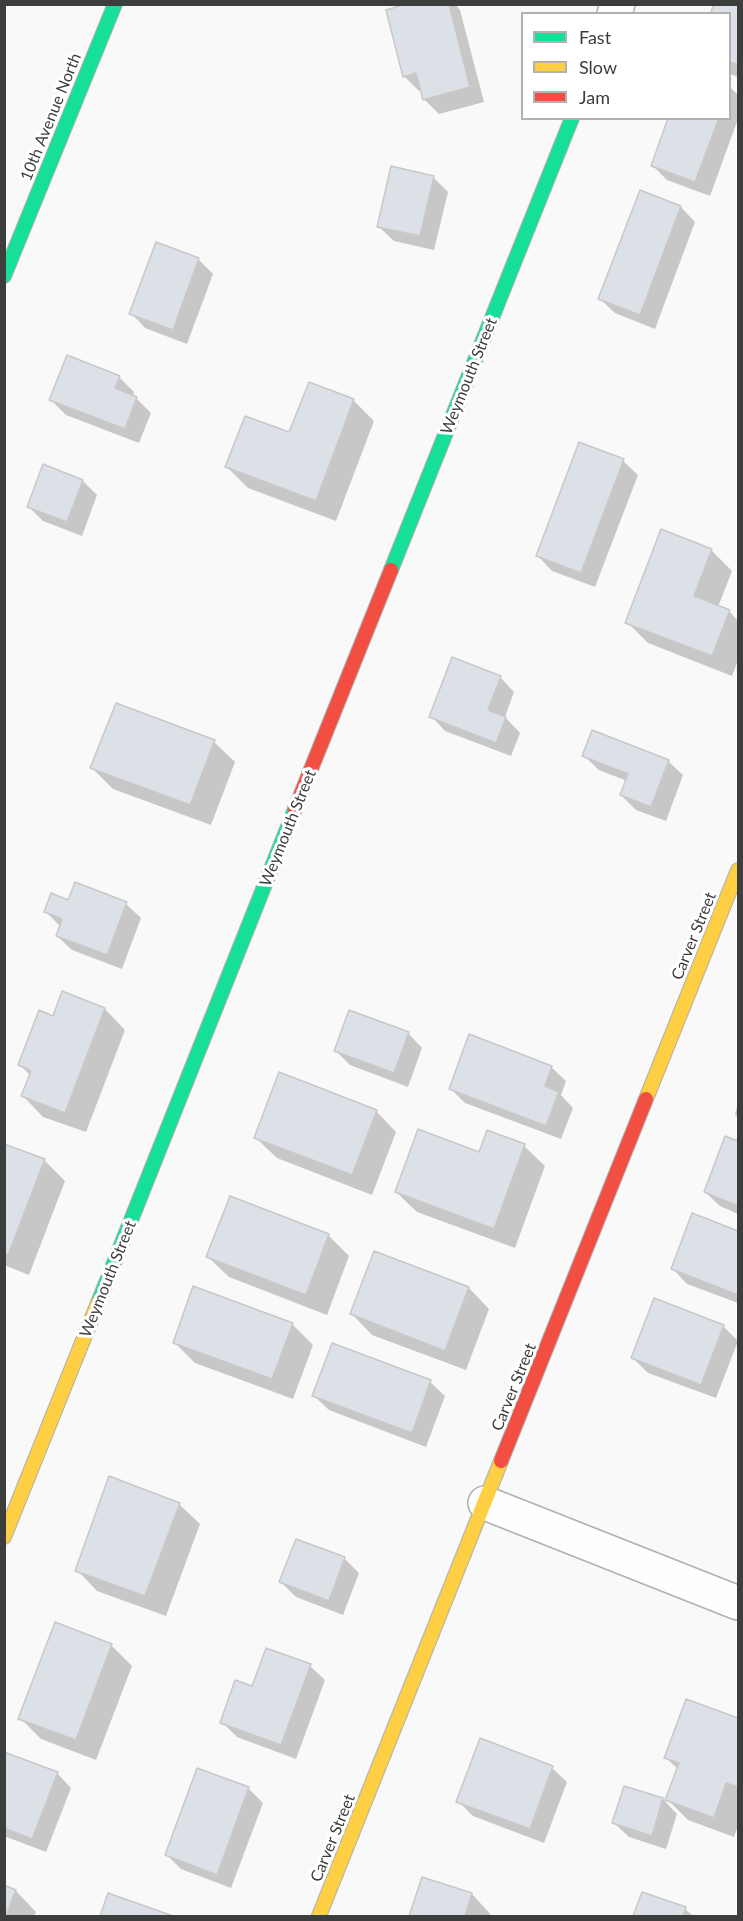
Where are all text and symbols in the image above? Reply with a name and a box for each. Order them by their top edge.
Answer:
legend [521,12,731,120]
text: Fast [579,26,611,48]
street label: 10th Avenue North [17,50,85,184]
text: Slow [579,56,617,78]
text: Jam [579,86,610,108]
street label: Weymouth Street [437,315,501,437]
street label: Weymouth Street [256,767,320,889]
street label: Carver Street [668,889,720,983]
street label: Weymouth Street [76,1218,140,1340]
street label: Carver Street [488,1340,540,1434]
street label: Carver Street [307,1791,359,1885]

